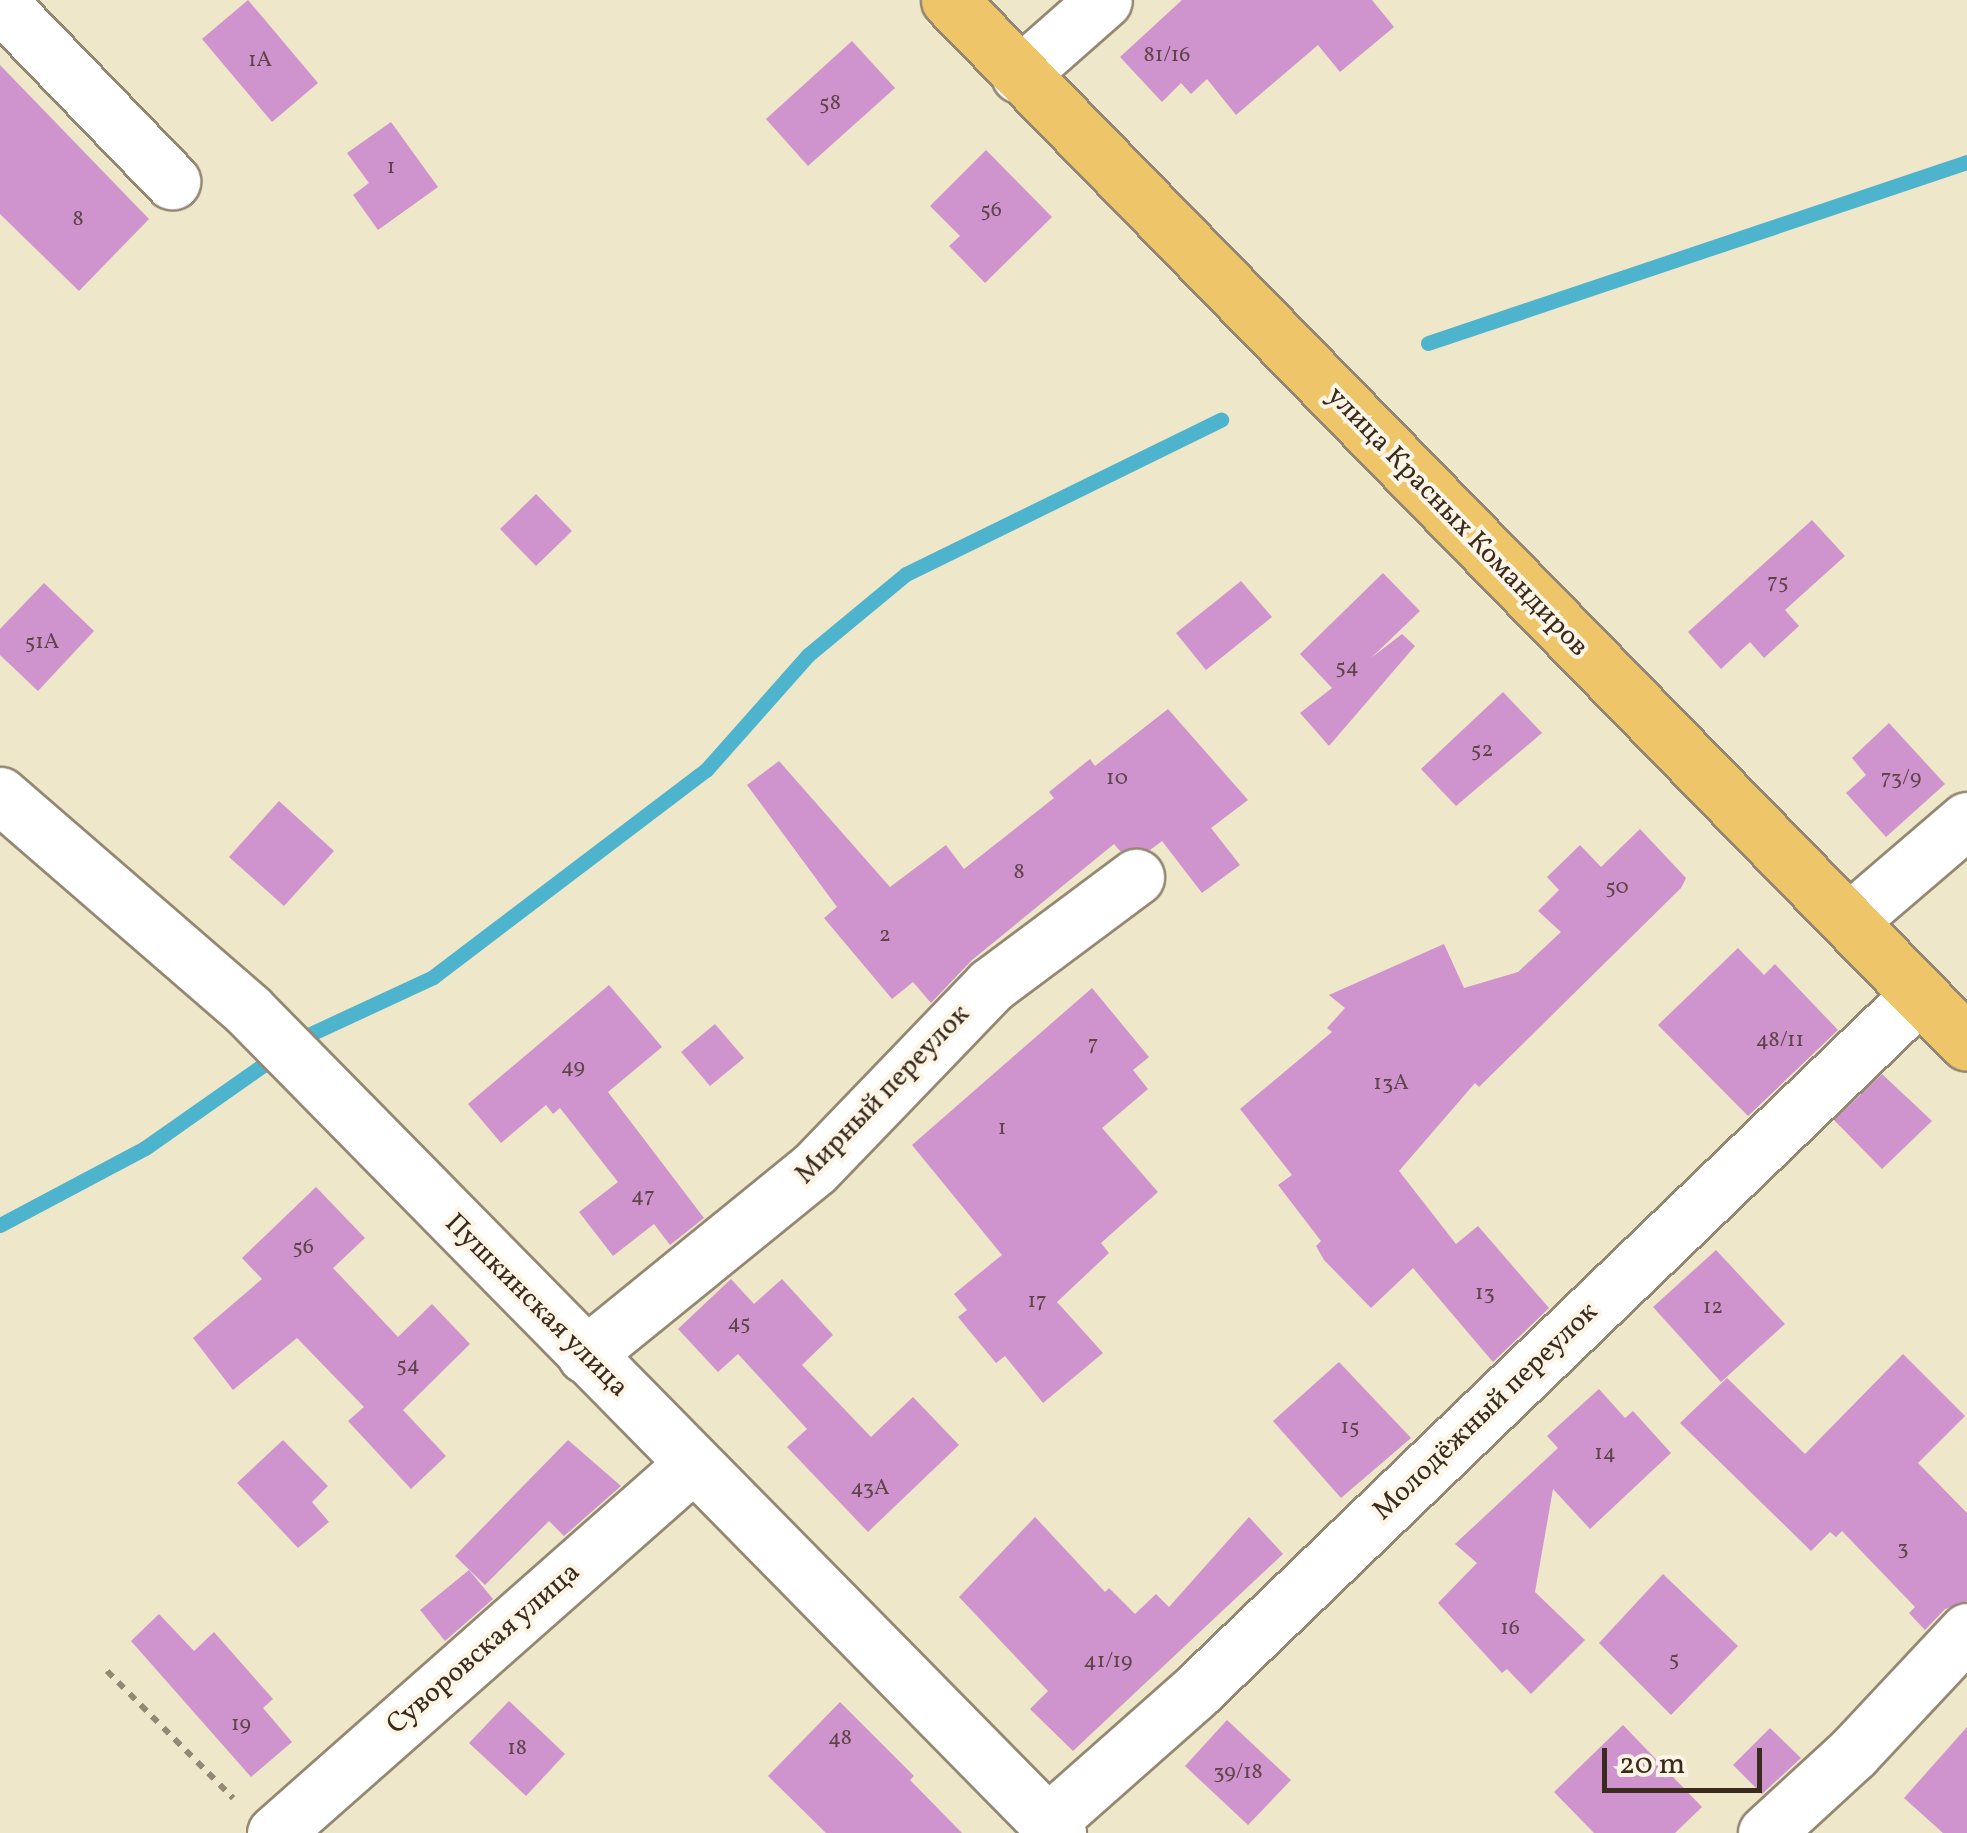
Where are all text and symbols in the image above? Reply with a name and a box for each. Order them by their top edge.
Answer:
house number: 81/16 [1144,43,1190,69]
house number: 1А [248,48,272,74]
house number: 58 [819,91,841,117]
house number: 1 [387,155,395,181]
house number: 56 [980,198,1002,224]
house number: 8 [72,207,84,233]
street label: улица Красных Командиров [1319,380,1595,664]
house number: 75 [1767,570,1789,596]
house number: 51А [25,630,59,656]
house number: 54 [1335,655,1359,681]
house number: 52 [1471,738,1493,764]
house number: 10 [1106,766,1128,792]
house number: 73/9 [1881,766,1921,792]
house number: 8 [1013,860,1025,886]
house number: 50 [1605,875,1629,901]
house number: 2 [879,923,891,949]
street label: Мирный переулок [789,998,977,1192]
house number: 48/11 [1756,1028,1804,1054]
house number: 7 [1088,1032,1098,1058]
house number: 49 [561,1055,585,1081]
house number: 13А [1373,1071,1409,1097]
house number: 1 [998,1116,1006,1142]
house number: 47 [631,1184,655,1210]
street label: Пушкинская улица [437,1207,635,1405]
house number: 56 [292,1235,314,1261]
house number: 13 [1475,1281,1495,1307]
house number: 17 [1027,1289,1047,1315]
house number: 12 [1703,1295,1723,1321]
street label: Молодёжный переулок [1367,1296,1605,1528]
house number: 45 [727,1311,751,1337]
house number: 54 [396,1353,420,1379]
house number: 15 [1340,1415,1360,1441]
house number: 14 [1594,1441,1616,1467]
house number: 43А [850,1476,890,1502]
house number: 3 [1897,1536,1909,1562]
street label: Суворовская улица [380,1556,588,1742]
house number: 16 [1500,1616,1520,1642]
house number: 5 [1669,1647,1679,1673]
house number: 41/19 [1084,1649,1132,1675]
house number: 19 [231,1712,251,1738]
house number: 48 [828,1726,852,1752]
scale bar [1607,1728,1767,1790]
house number: 18 [507,1736,527,1762]
text: 20 m [1619,1744,1685,1786]
house number: 39/18 [1213,1760,1263,1786]

